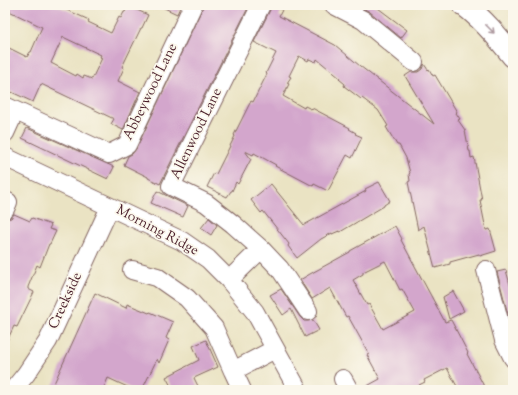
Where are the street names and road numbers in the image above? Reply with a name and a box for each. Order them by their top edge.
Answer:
street label: Abbeywood Lane [119,40,183,144]
street label: Allenwood Lane [166,85,228,183]
street label: Morning Ridge [112,201,202,261]
street label: Creekside [44,269,88,333]

